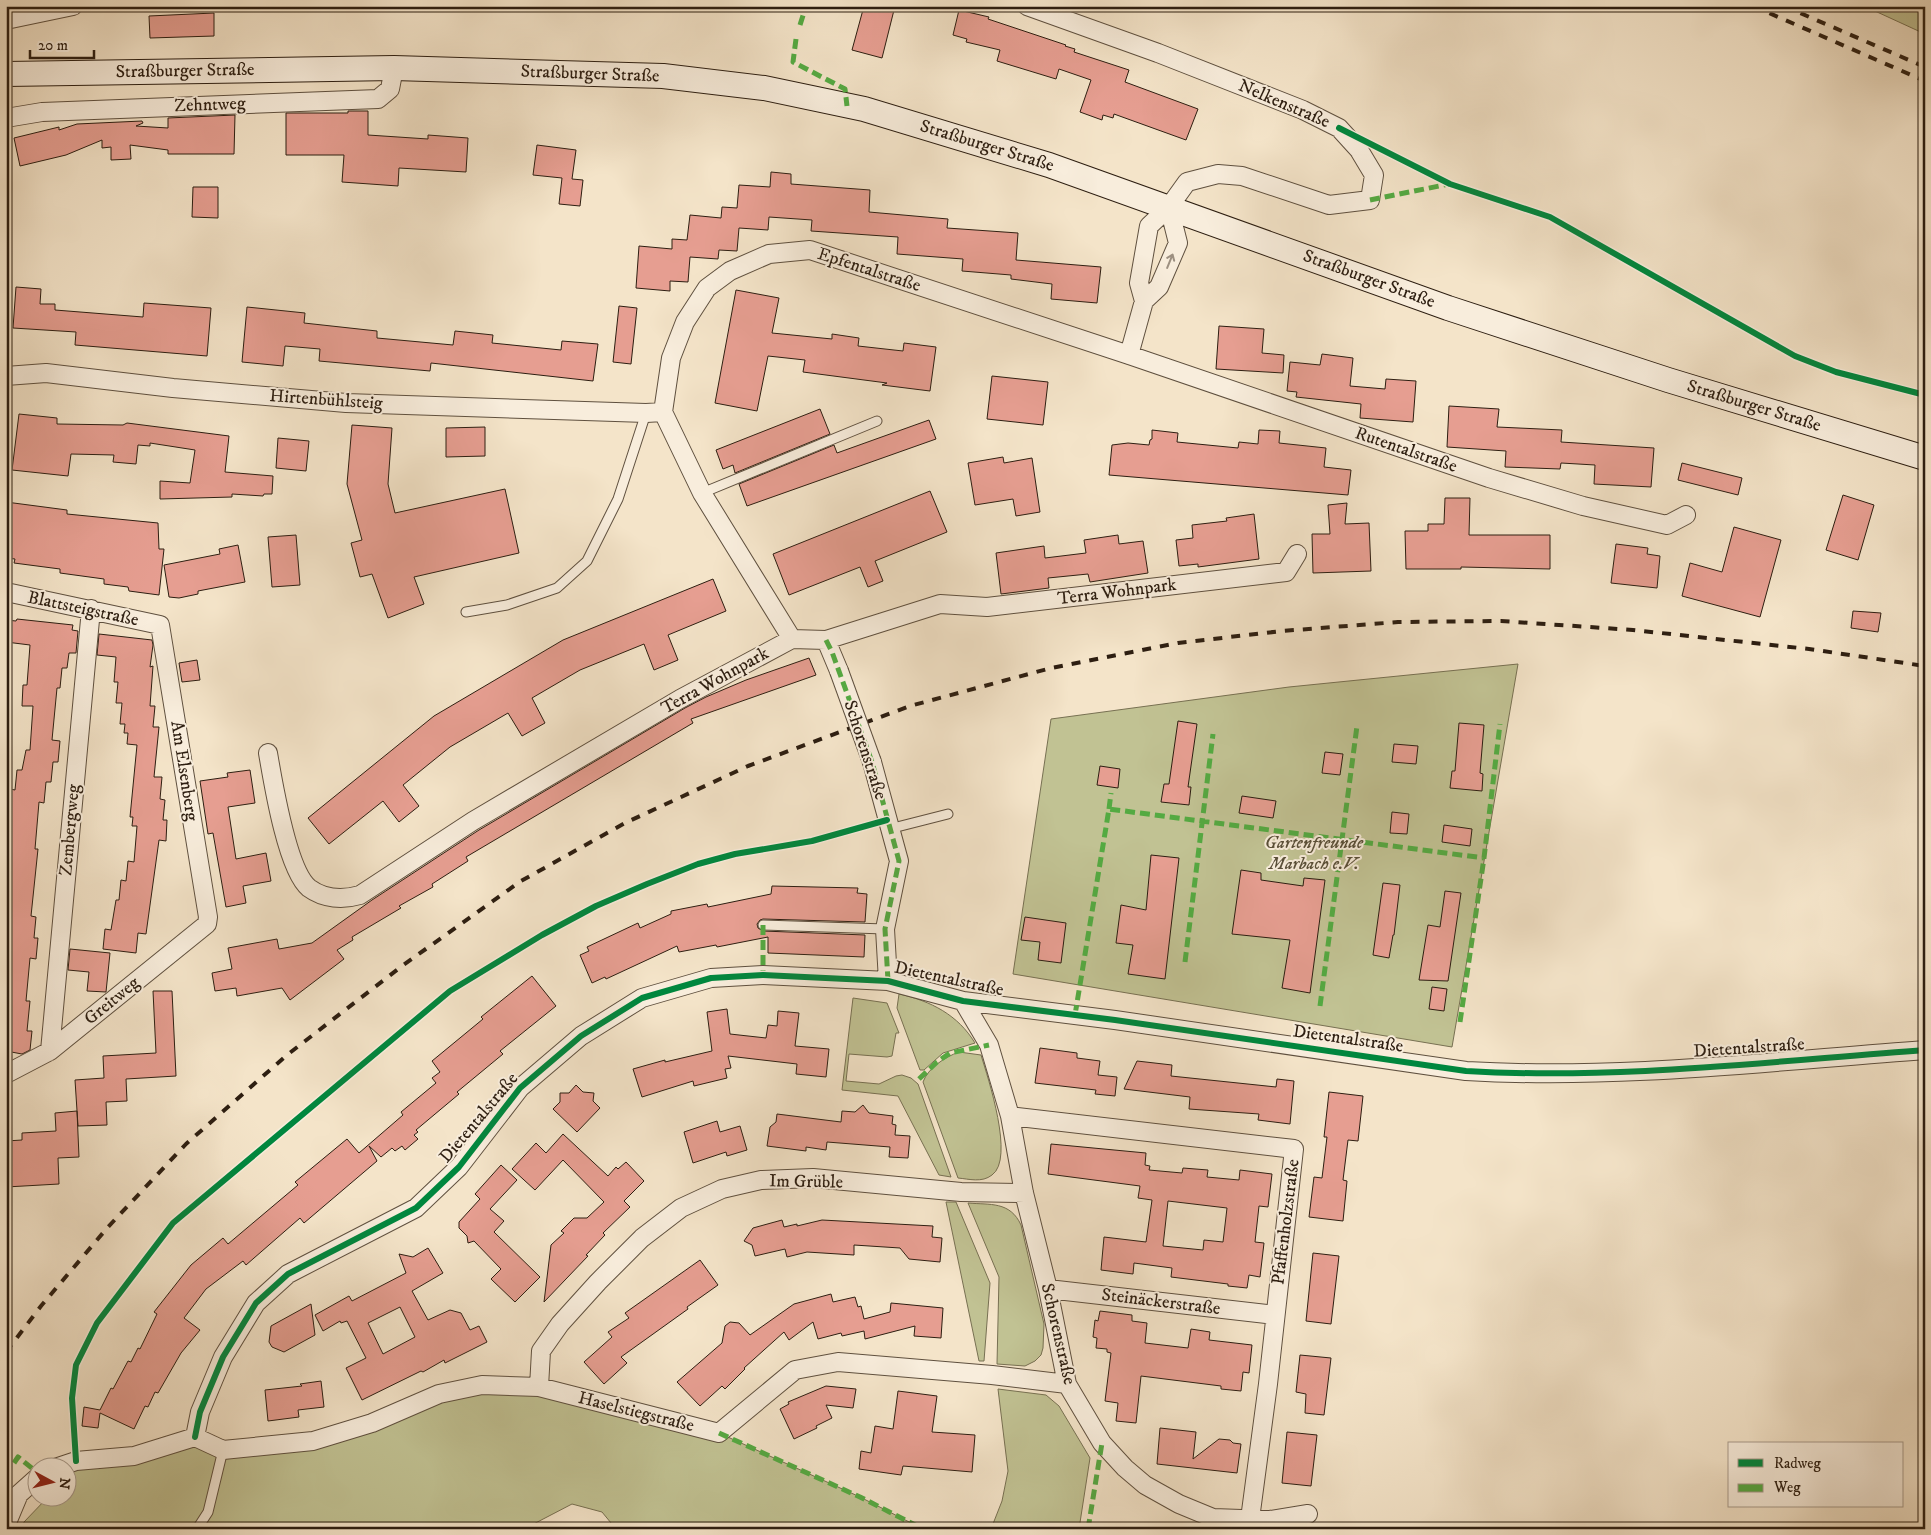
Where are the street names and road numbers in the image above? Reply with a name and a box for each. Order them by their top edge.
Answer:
street label: Straßburger Straße [115,59,255,83]
street label: Straßburger Straße [520,61,660,87]
street label: Nelkenstraße [1235,75,1333,133]
street label: Zehntweg [174,93,246,117]
street label: Straßburger Straße [917,115,1057,177]
street label: Epfentalstraße [815,243,923,297]
street label: Straßburger Straße [1300,245,1438,313]
street label: Straßburger Straße [1684,375,1824,437]
street label: Hirtenbühlsteig [269,385,384,415]
street label: Rutentalstraße [1352,422,1460,478]
street label: Terra Wohnpark [1056,574,1178,610]
street label: Blattsteigstraße [25,586,141,632]
street label: Terra Wohnpark [657,642,773,720]
street label: Schorenstraße [839,697,891,803]
street label: Am Elsenberg [165,719,203,823]
street label: Zembergweg [55,783,85,877]
street label: Dietentalstraße [892,957,1006,1001]
street label: Greitweg [80,972,144,1030]
street label: Dietentalstraße [1291,1020,1405,1058]
street label: Dietentalstraße [1693,1033,1805,1063]
street label: Dietentalstraße [435,1068,523,1168]
street label: Pfaffenholzstraße [1267,1158,1305,1286]
street label: Im Grüble [769,1170,843,1194]
street label: Schorenstraße [1036,1281,1080,1387]
street label: Steinäckerstraße [1100,1284,1222,1320]
street label: Haselstiegstraße [576,1387,696,1437]

